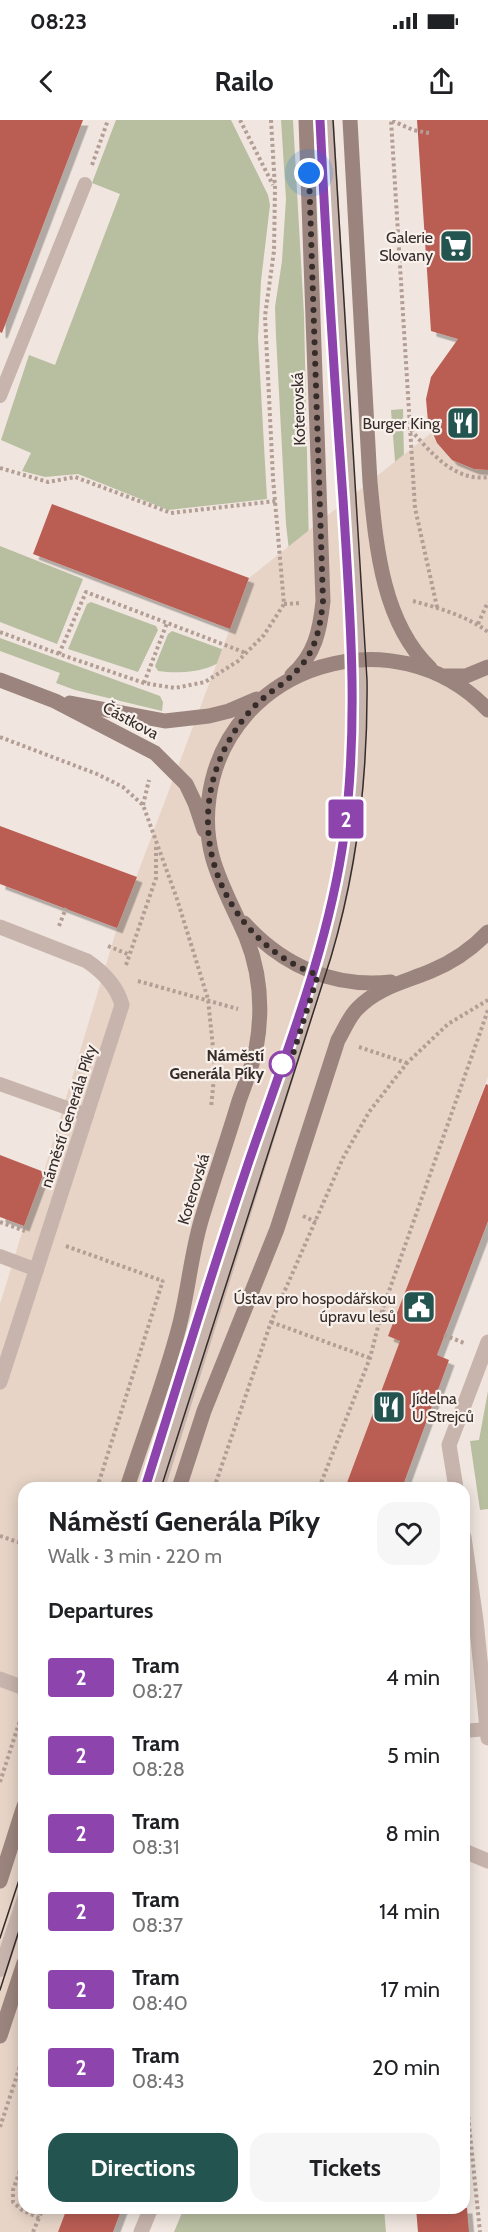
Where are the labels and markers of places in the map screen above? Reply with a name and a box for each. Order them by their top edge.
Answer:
place label: Galerie Slovany [379,228,433,265]
supermarket icon: Galerie Slovany [438,228,474,264]
restaurant icon: Burger King [445,405,481,441]
place label: Burger King [363,414,441,433]
place label: Náměstí Generála Píky [170,1046,264,1083]
marker: Náměstí Generála Píky [269,1051,295,1077]
place label: Ústav pro hospodářskou úpravu lesů [234,1289,396,1326]
public building icon: Ústav pro hospodářskou úpravu lesů [401,1289,437,1325]
restaurant icon: Jídelna U Strejců [371,1389,407,1425]
place label: Jídelna U Strejců [411,1389,474,1426]

